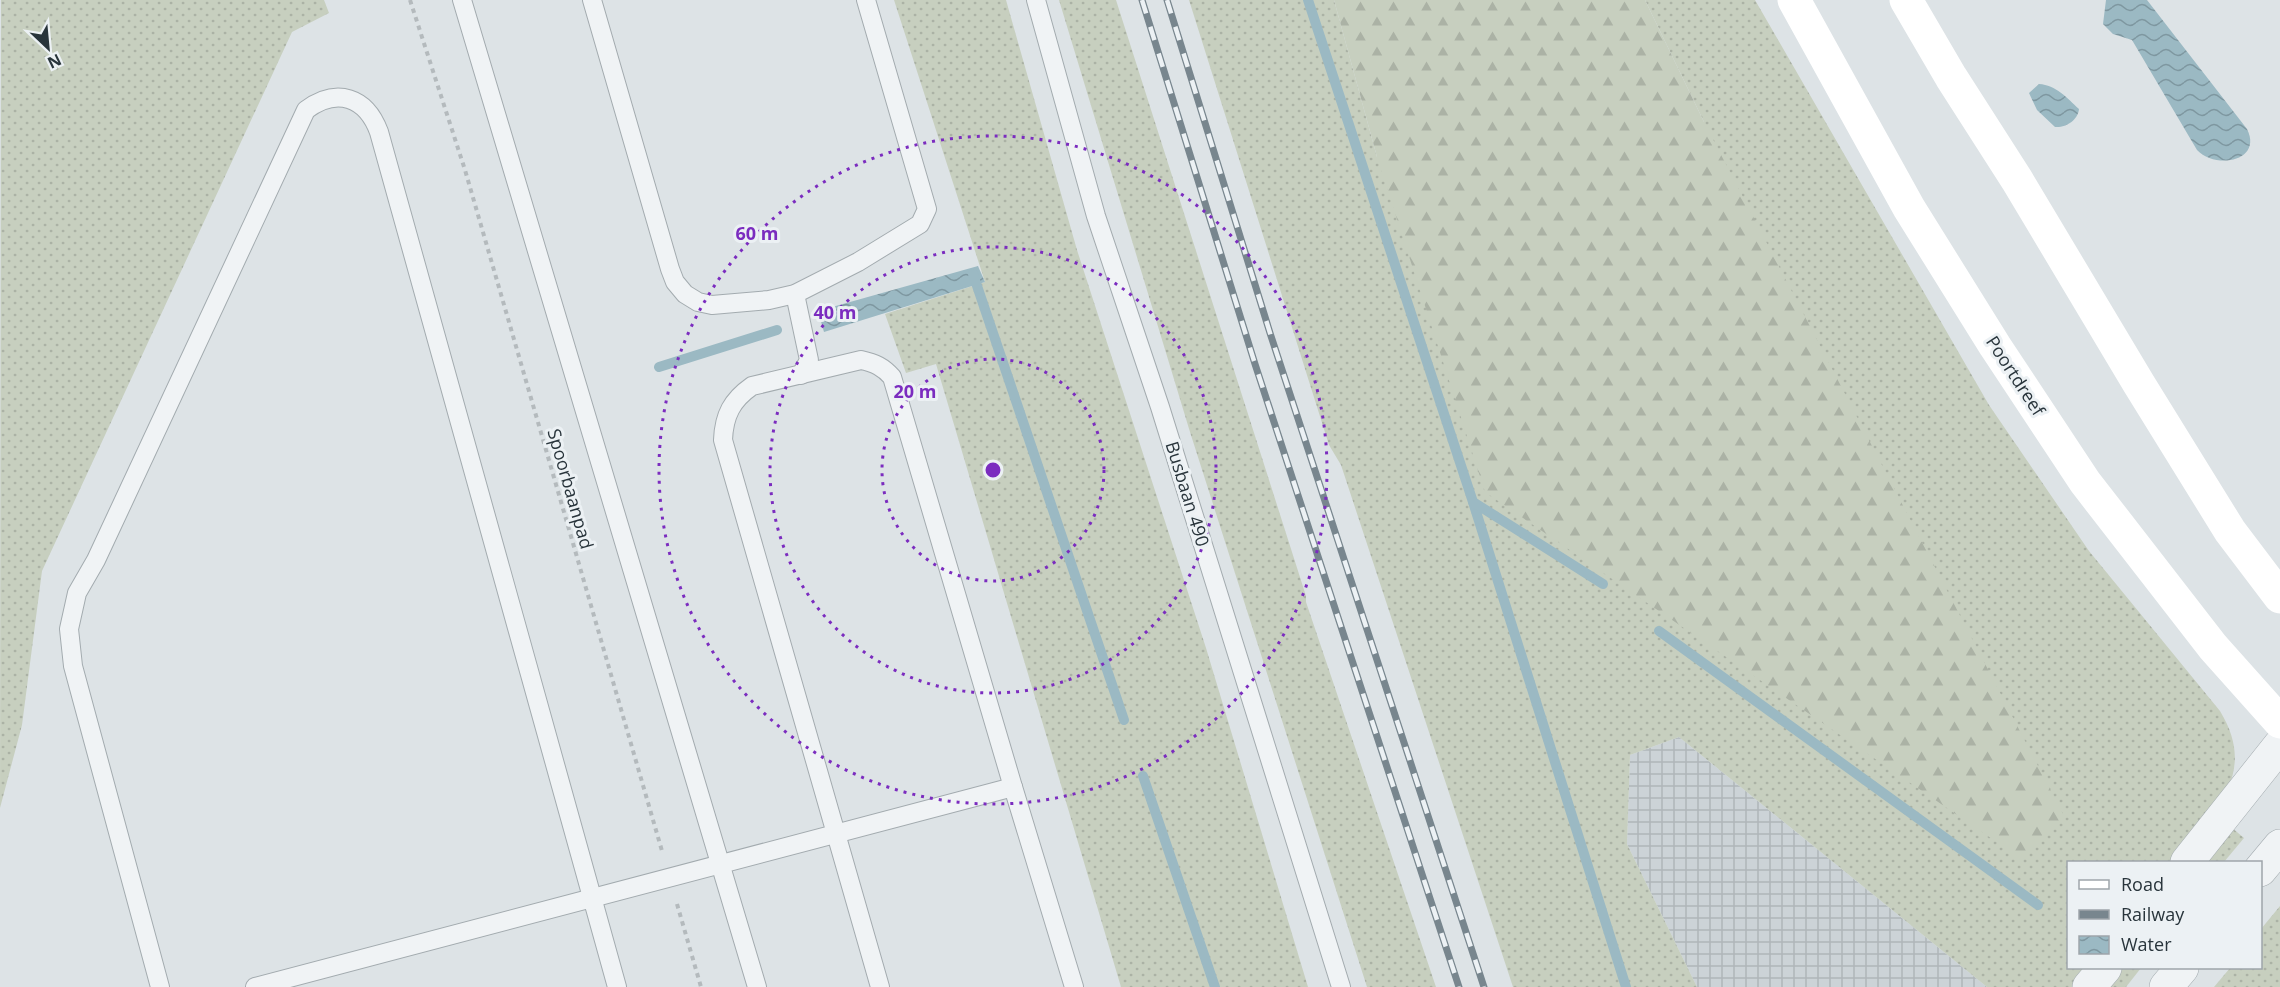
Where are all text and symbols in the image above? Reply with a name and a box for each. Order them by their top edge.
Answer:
north arrow [18,18,78,78]
text: N [44,49,65,74]
text: 60 m [736,221,778,245]
text: 40 m [814,300,856,324]
street label: Poortdreef [1981,331,2051,421]
text: 20 m [894,379,936,403]
street label: Spoorbaanpad [542,426,600,552]
street label: Busbaan 490 [1161,438,1215,549]
centre of rings [983,460,1003,480]
legend [2067,861,2262,969]
text: Road [2121,872,2164,896]
text: Railway [2121,902,2185,926]
text: Water [2121,932,2172,956]

